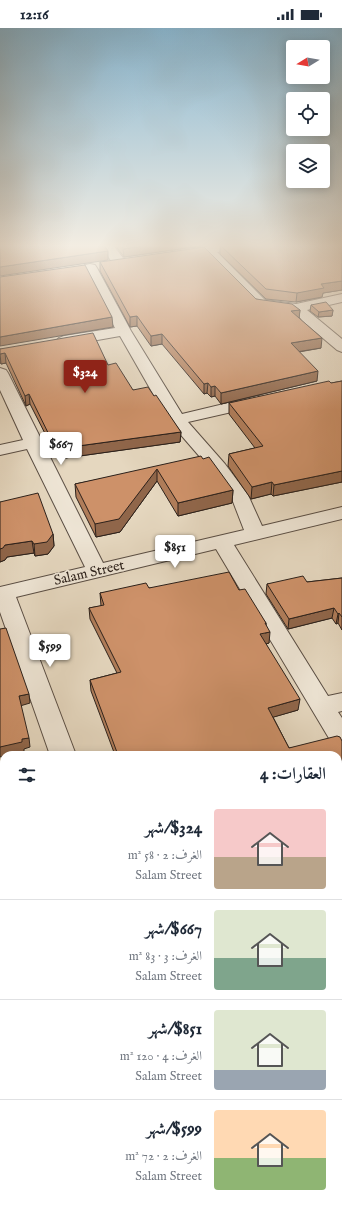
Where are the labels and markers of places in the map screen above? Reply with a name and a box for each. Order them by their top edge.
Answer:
pin: $324 [61,360,109,394]
pin: $667 [37,432,85,466]
pin: $851 [151,535,199,569]
pin: $599 [26,634,74,668]

